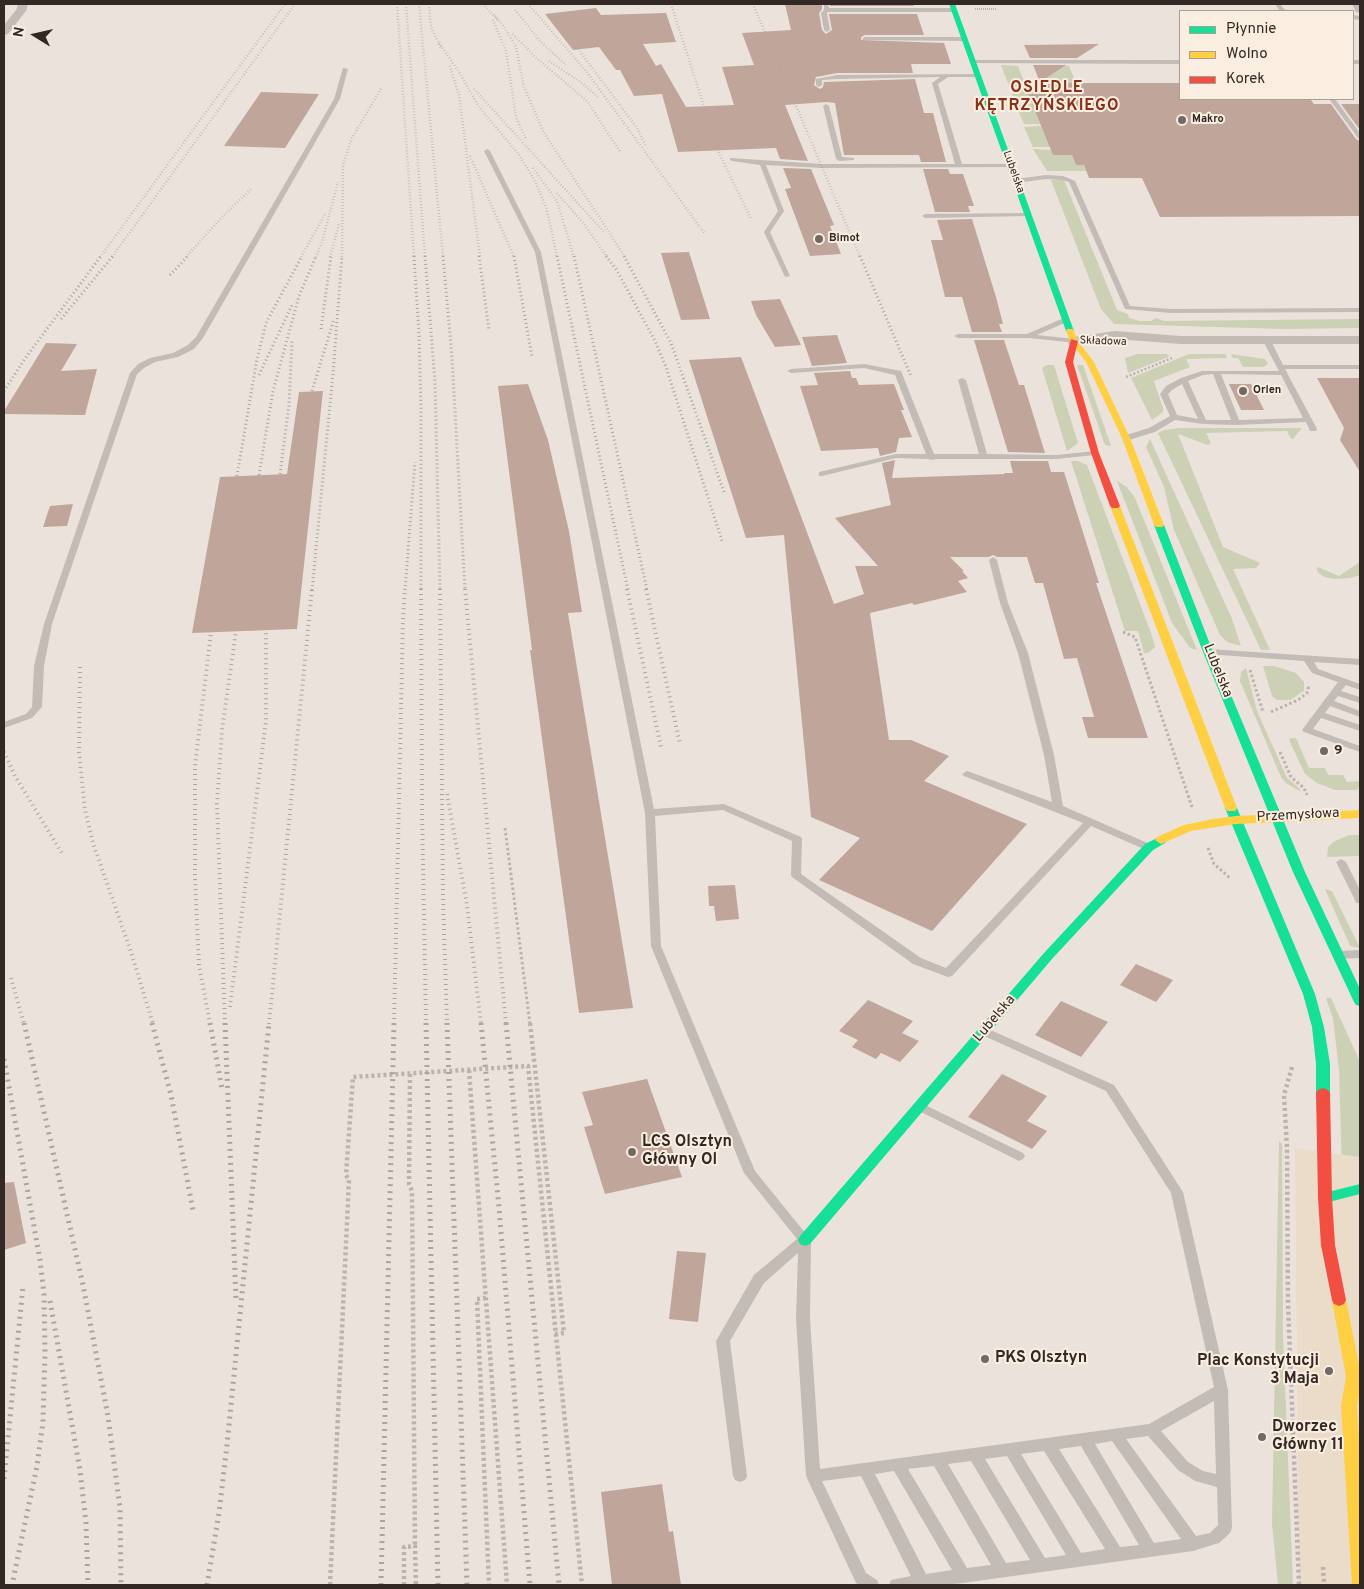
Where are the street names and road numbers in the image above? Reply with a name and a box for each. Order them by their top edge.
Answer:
street label: Lubelska [999,149,1027,195]
street label: Składowa [1079,335,1127,349]
street label: Lubelska [1199,642,1235,700]
street label: Przemysłowa [1256,805,1340,827]
street label: Lubelska [971,992,1019,1046]

